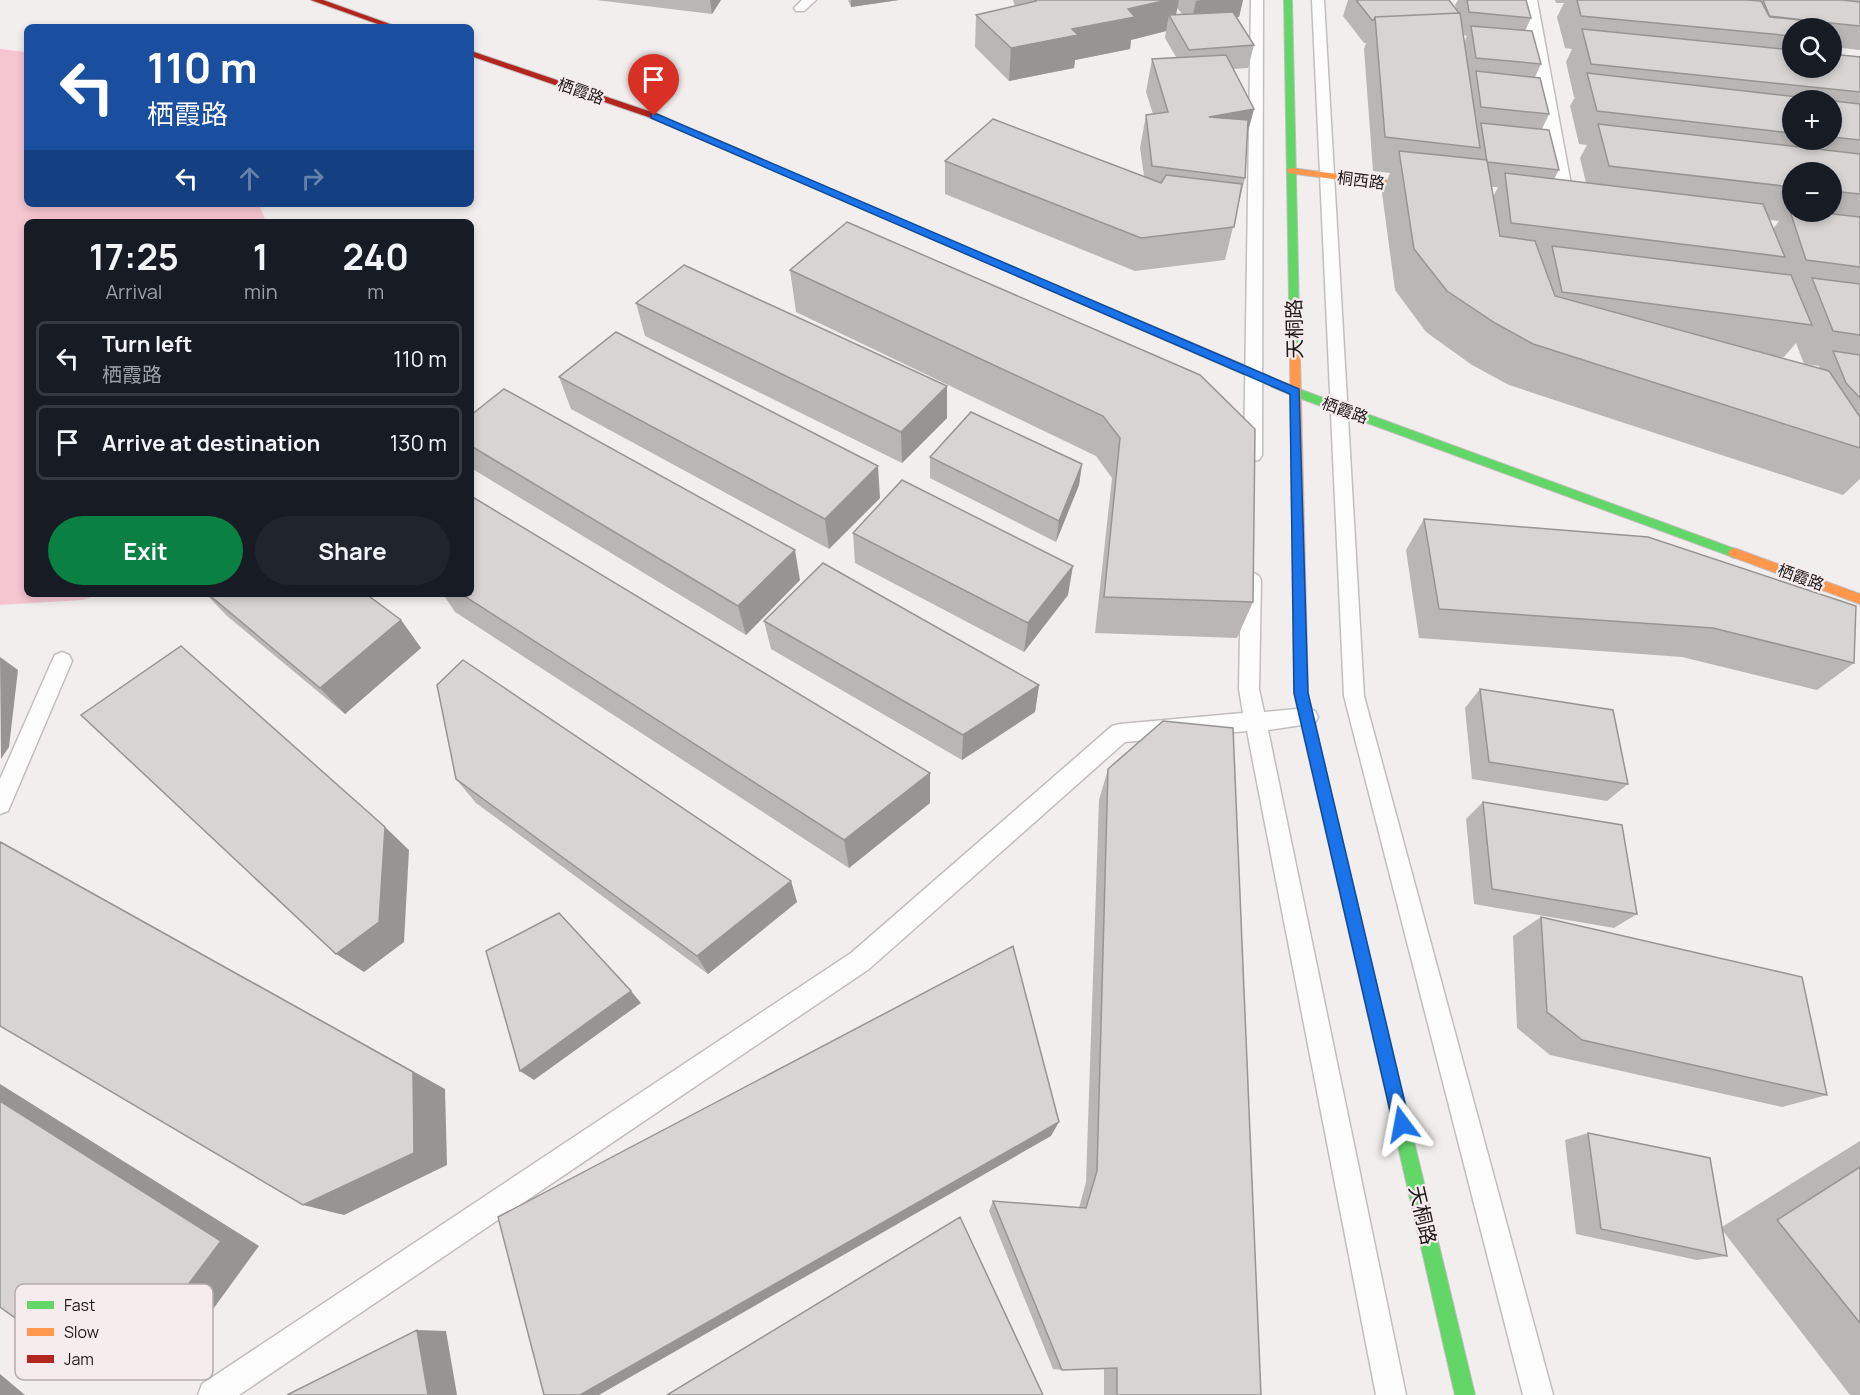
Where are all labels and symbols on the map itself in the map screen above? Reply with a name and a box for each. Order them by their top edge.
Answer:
pin [628,54,679,116]
street label: 栖霞路 [555,73,607,109]
street label: 桐西路 [1336,166,1386,194]
street label: 天桐路 [1280,299,1308,359]
street label: 栖霞路 [1319,391,1371,429]
street label: 栖霞路 [1775,558,1827,596]
position arrow [1370,1092,1434,1156]
street label: 天桐路 [1403,1183,1443,1247]
legend [15,1284,213,1380]
text: Fast [64,1294,95,1316]
text: Slow [64,1321,99,1343]
text: Jam [64,1348,94,1370]

